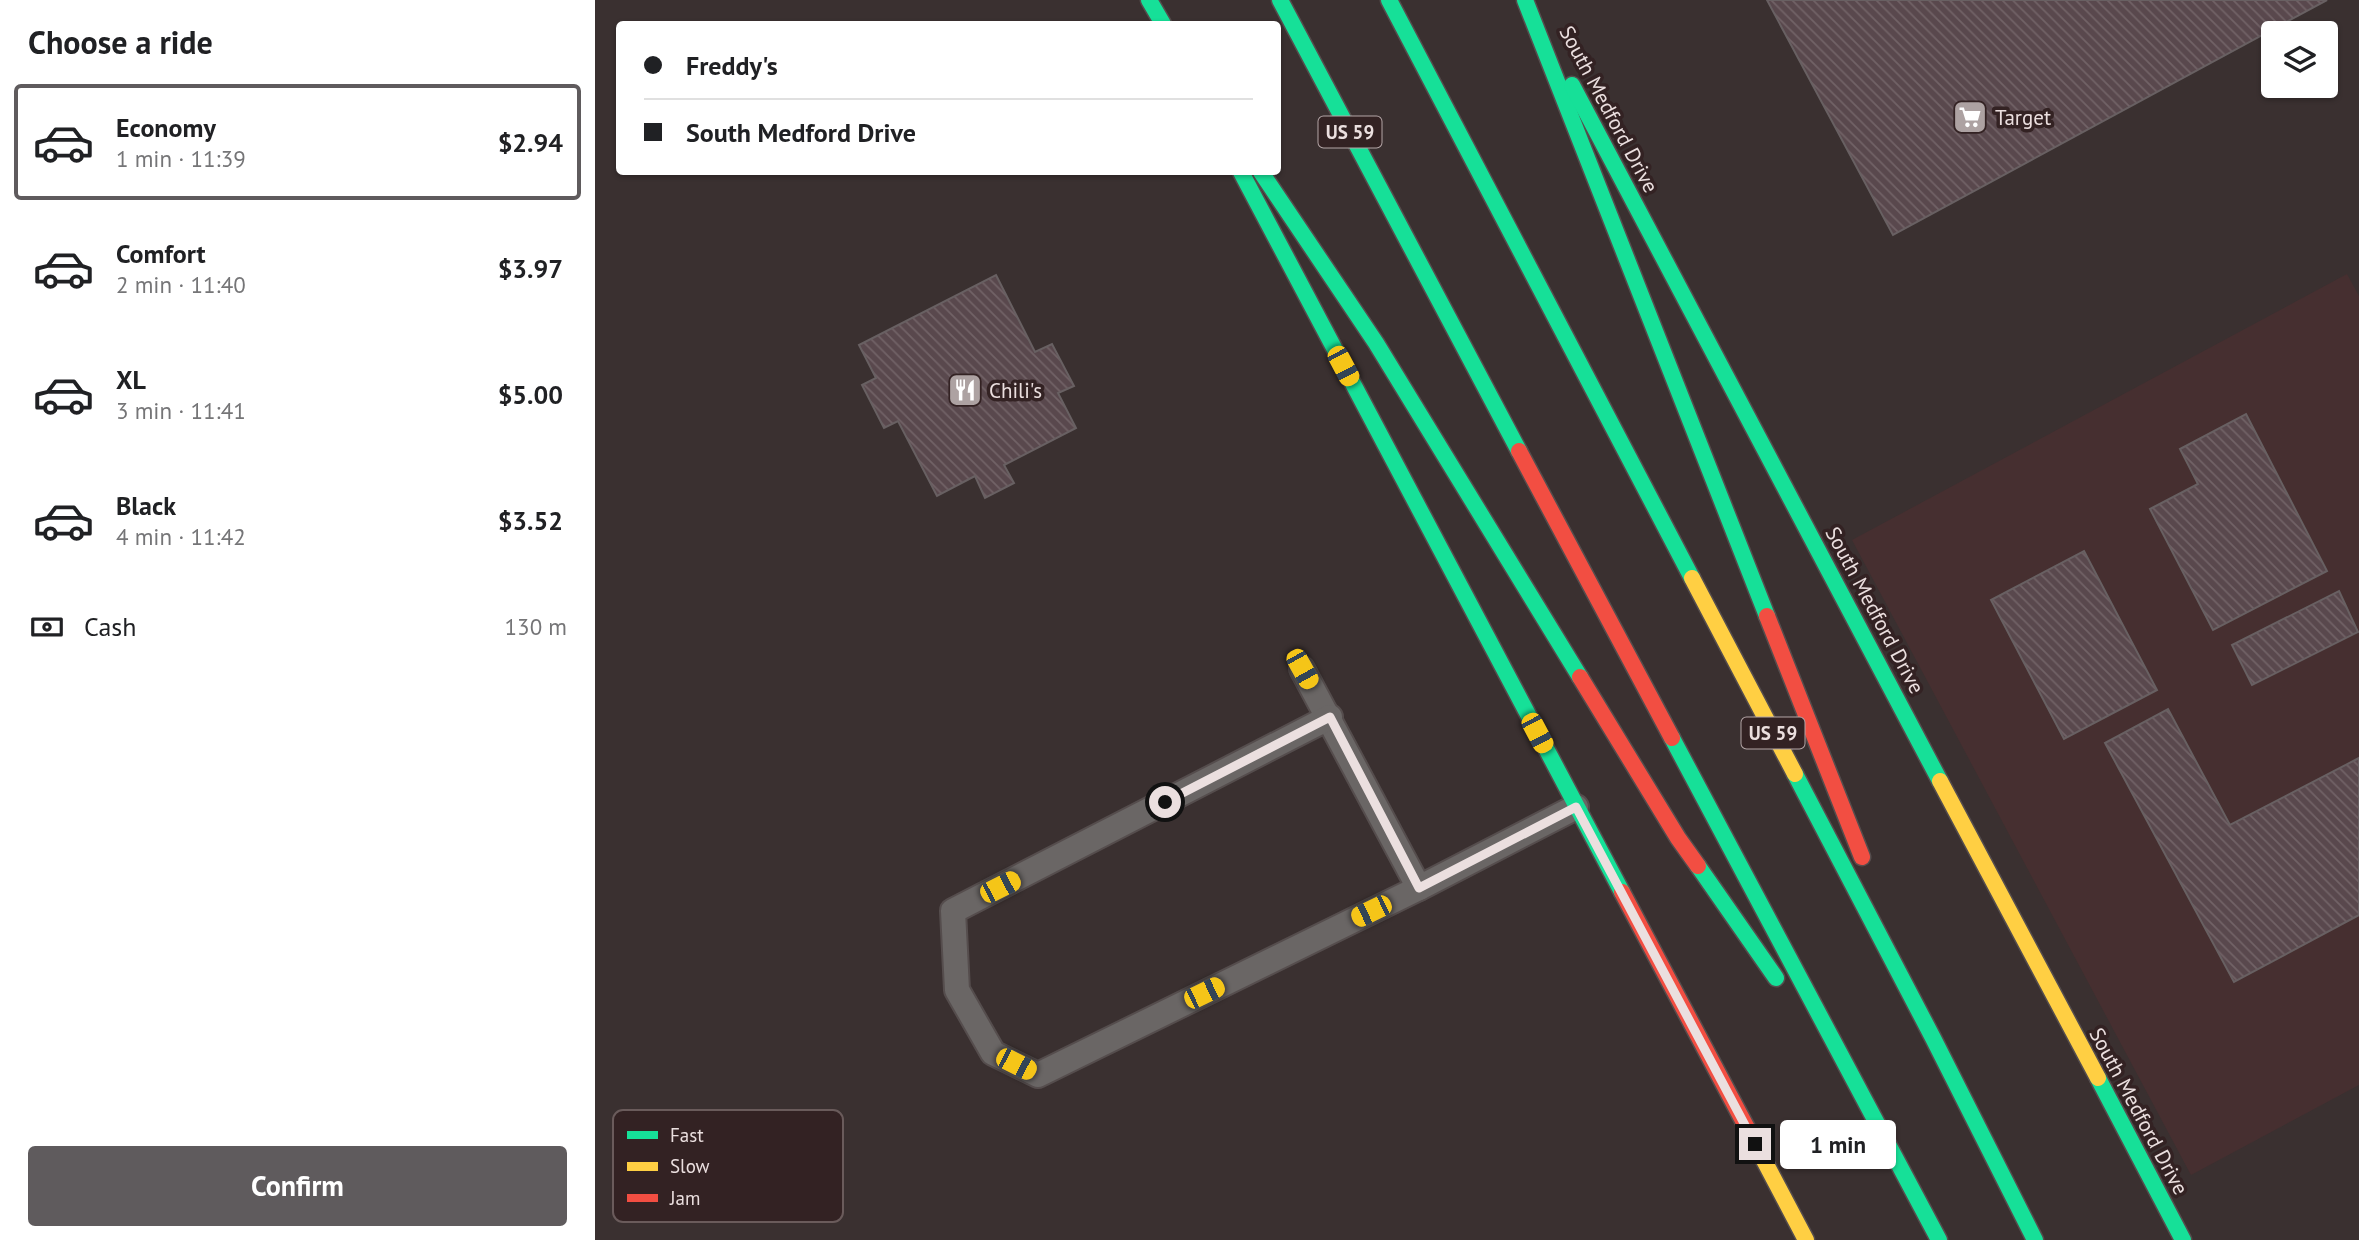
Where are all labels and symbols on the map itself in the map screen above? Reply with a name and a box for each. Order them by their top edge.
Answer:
street label: South Medford Drive [1554,21,1664,197]
supermarket icon: Target [1951,98,1989,136]
place label: Target [1995,104,2051,131]
road number: US 59 [1319,116,1381,148]
car [1324,343,1363,389]
restaurant icon: Chili's [946,371,984,409]
place label: Chili's [989,377,1042,404]
street label: South Medford Drive [1820,522,1930,698]
car [1283,646,1322,692]
car [1518,710,1557,756]
road number: US 59 [1741,718,1805,748]
route start [1149,786,1181,818]
car [977,868,1024,906]
car [1348,892,1395,930]
car [1181,974,1228,1012]
street label: South Medford Drive [2084,1023,2194,1199]
car [993,1045,1040,1083]
legend [613,1110,843,1222]
callout: 1 min [1779,1120,1895,1168]
text: Fast [670,1123,704,1147]
route end [1739,1128,1771,1160]
text: Slow [670,1154,710,1178]
text: Jam [669,1186,700,1210]

